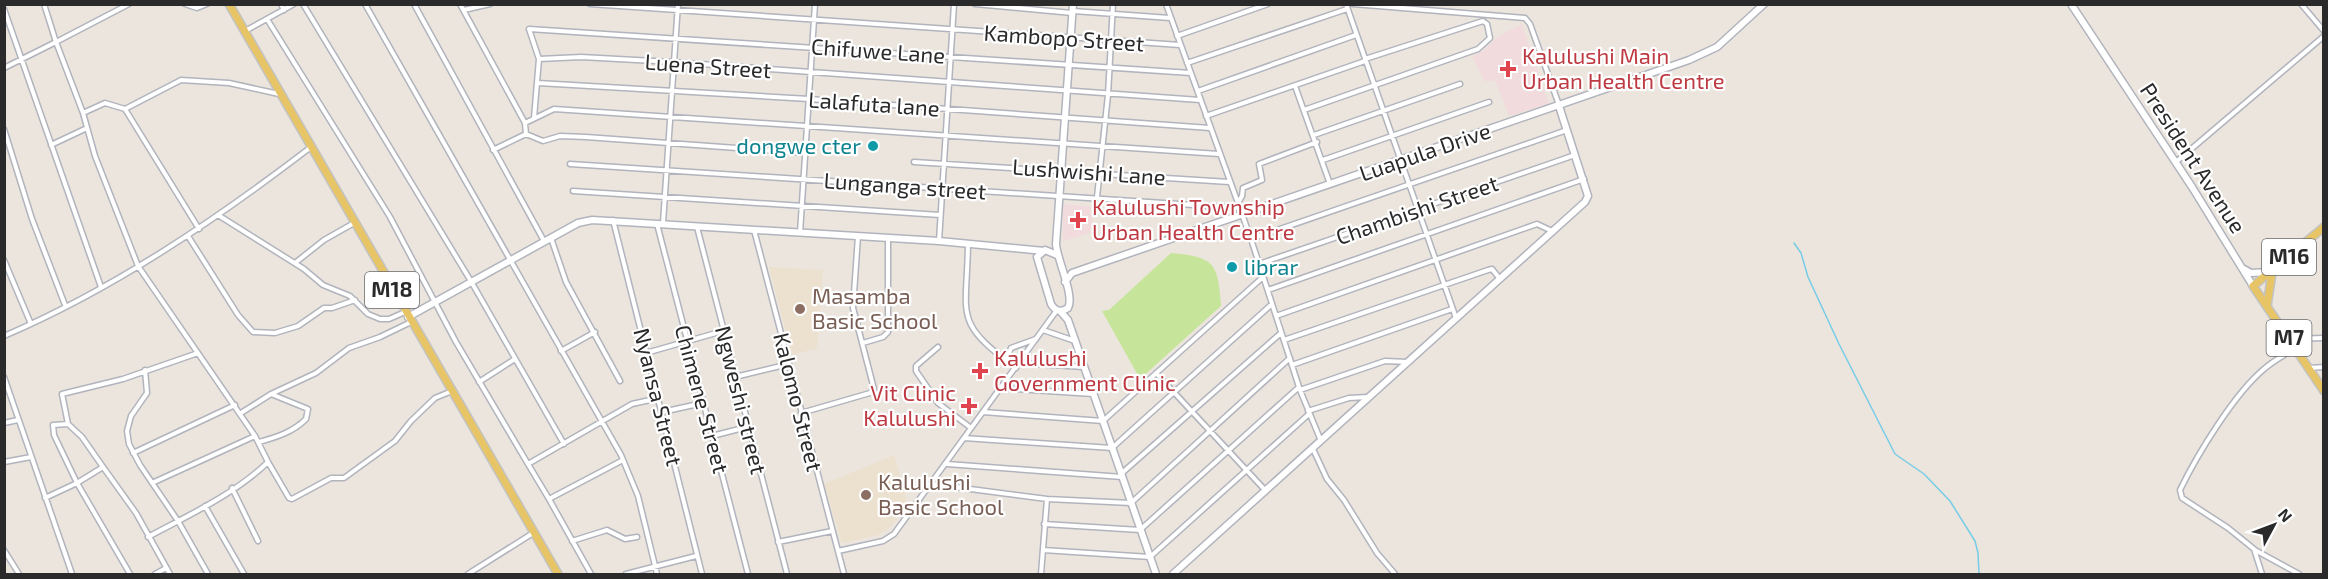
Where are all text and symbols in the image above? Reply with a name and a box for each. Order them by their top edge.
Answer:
street label: Kambopo Street [983,18,1145,56]
street label: Chifuwe Lane [810,32,946,68]
place label: Kalulushi Main Urban Health Centre [1522,42,1725,93]
street label: Luena Street [644,48,772,82]
marker: Kalulushi Main Urban Health Centre [1499,60,1517,78]
street label: President Avenue [2136,78,2252,237]
street label: Lalafuta lane [808,85,941,121]
street label: Luapula Drive [1356,116,1494,186]
place label: dongwe cter [736,132,861,158]
marker: dongwe cter [866,139,880,153]
street label: Lushwishi Lane [1011,153,1167,189]
street label: Lunganga street [823,166,987,204]
street label: Chambishi Street [1332,169,1501,249]
place label: Kalulushi Township Urban Health Centre [1092,193,1295,244]
marker: Kalulushi Township Urban Health Centre [1069,211,1087,229]
road number: M16 [2262,239,2316,275]
place label: librar [1244,253,1298,279]
marker: librar [1225,260,1239,274]
road number: M18 [365,272,419,308]
place label: Masamba Basic School [812,282,938,333]
marker: Masamba Basic School [793,302,807,316]
road number: M7 [2266,320,2312,356]
street label: Chimene Street [671,322,735,476]
street label: Ngweshi street [711,323,773,477]
street label: Nyansa Street [629,325,689,468]
street label: Kalomo Street [769,330,829,474]
place label: Kalulushi Government Clinic [994,344,1176,395]
marker: Kalulushi Government Clinic [971,362,989,380]
place label: Vit Clinic Kalulushi [863,379,956,430]
marker: Vit Clinic Kalulushi [960,397,978,415]
place label: Kalulushi Basic School [878,468,1004,519]
marker: Kalulushi Basic School [859,488,873,502]
north arrow [2244,495,2304,555]
text: N [2275,504,2297,525]

